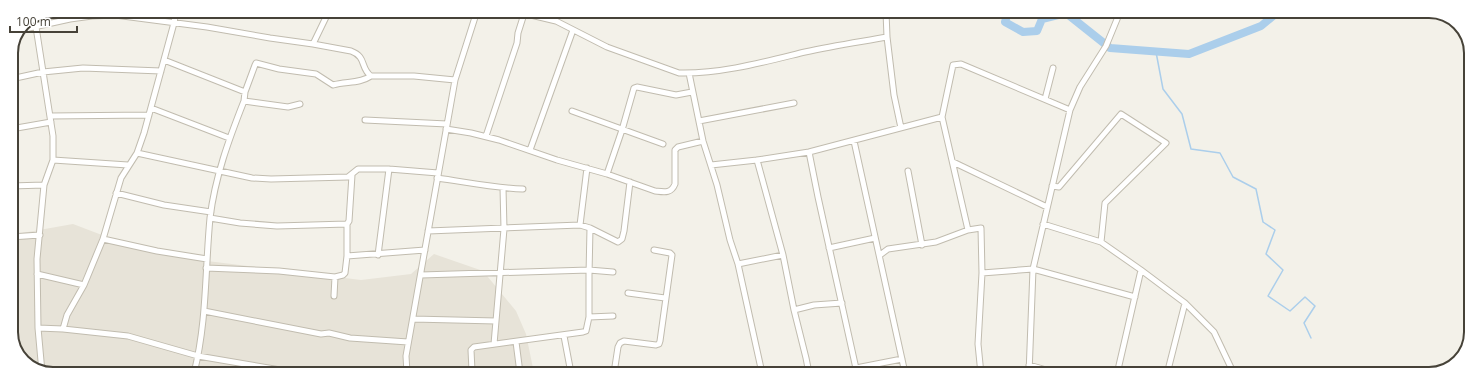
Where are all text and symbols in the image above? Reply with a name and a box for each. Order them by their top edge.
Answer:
scale bar [10,8,77,34]
text: 100 m [16,13,51,30]

